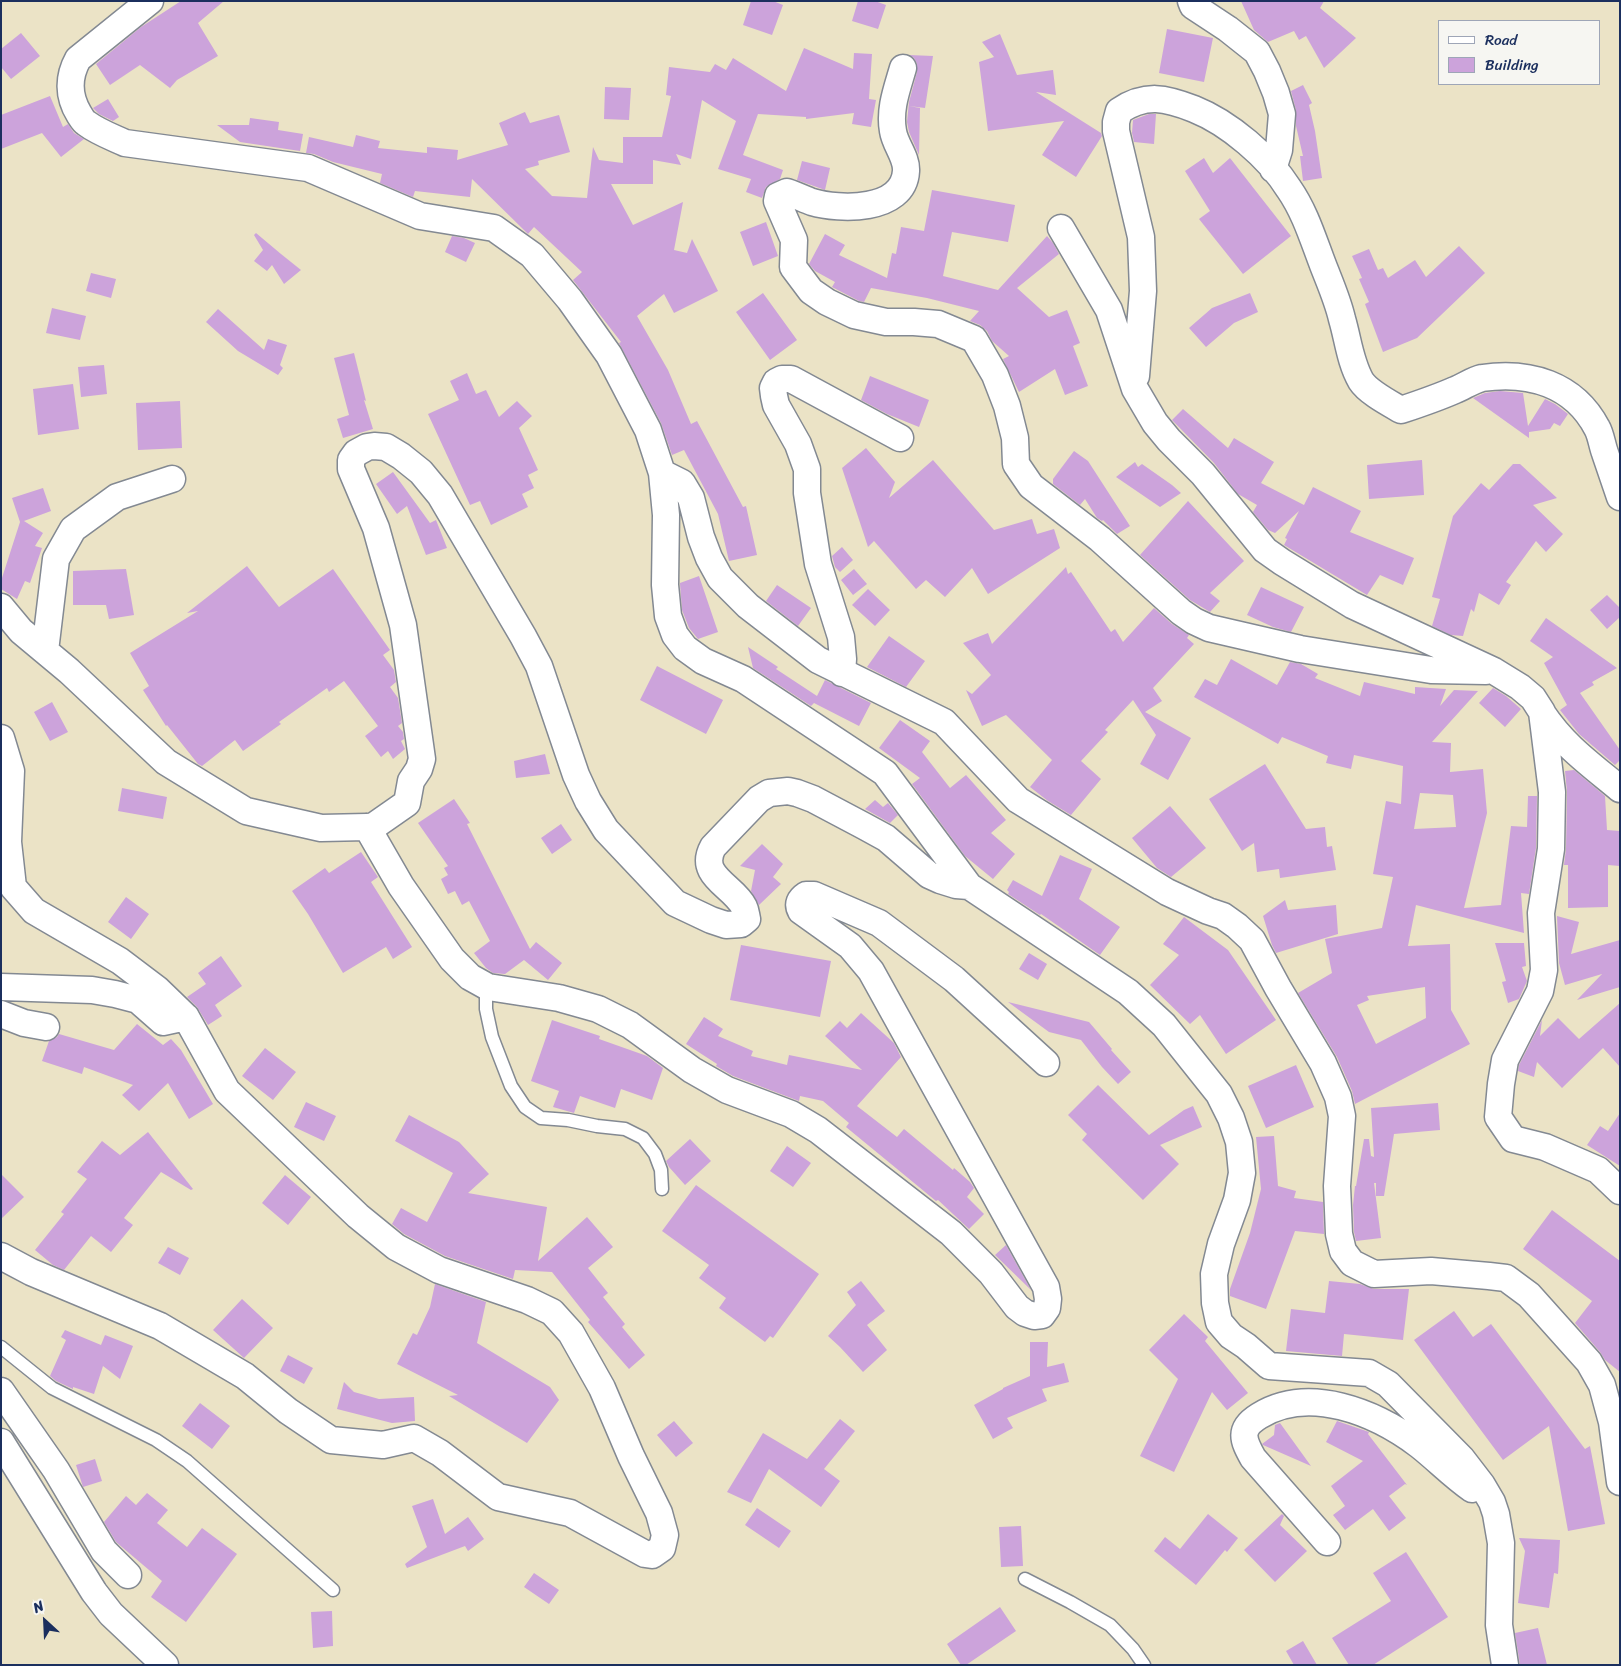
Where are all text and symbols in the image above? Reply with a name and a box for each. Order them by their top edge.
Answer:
legend [1438,20,1601,85]
text: Road [1485,27,1517,53]
text: Building [1485,52,1539,78]
text: N [29,1594,48,1620]
north arrow [20,1596,70,1646]

